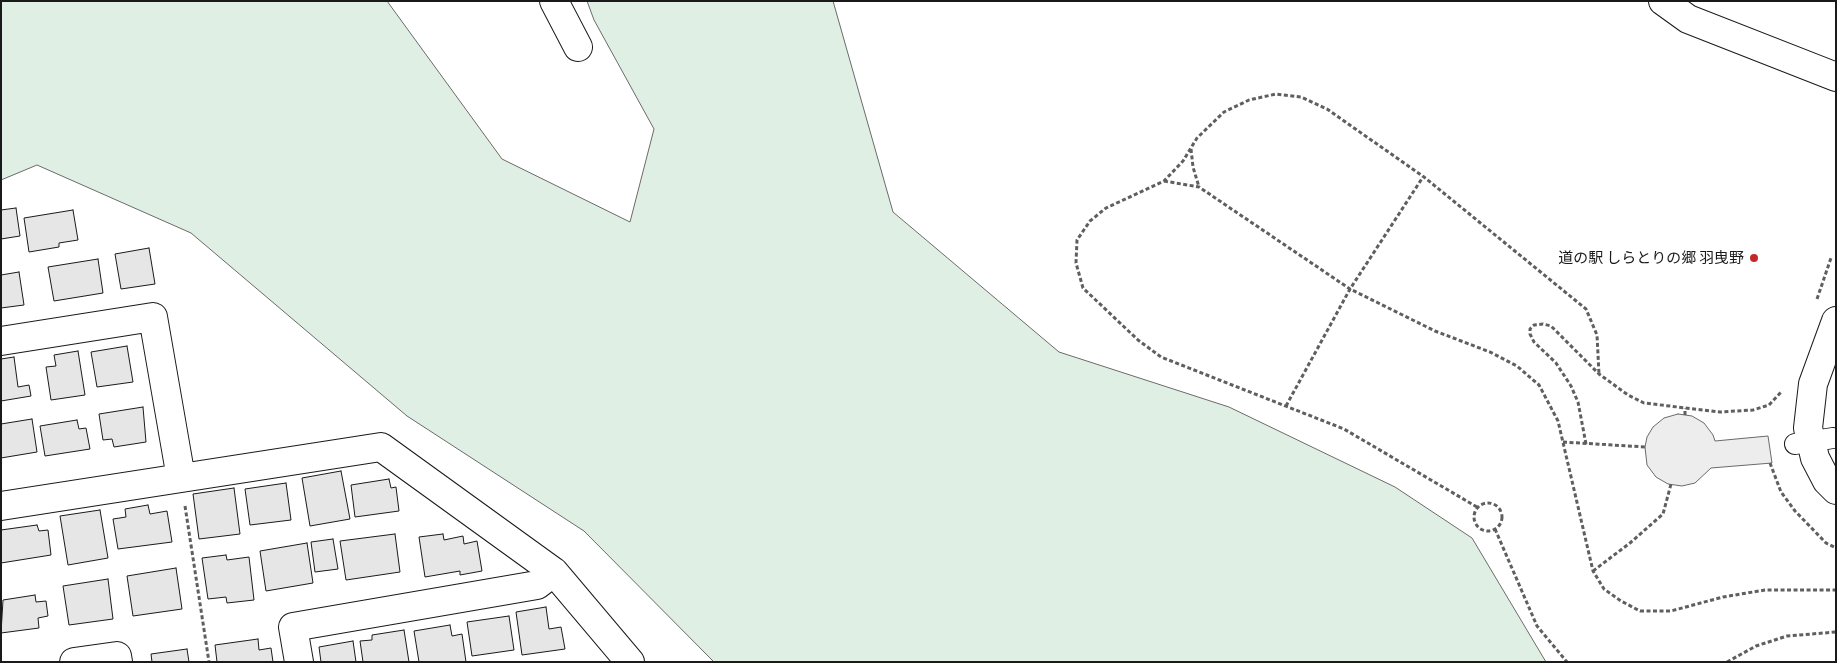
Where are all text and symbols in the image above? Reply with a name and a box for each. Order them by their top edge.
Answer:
place label: 道の駅 しらとりの郷 羽曳野 [1558,249,1744,267]
marker: 道の駅 しらとりの郷 羽曳野 [1748,252,1760,264]

